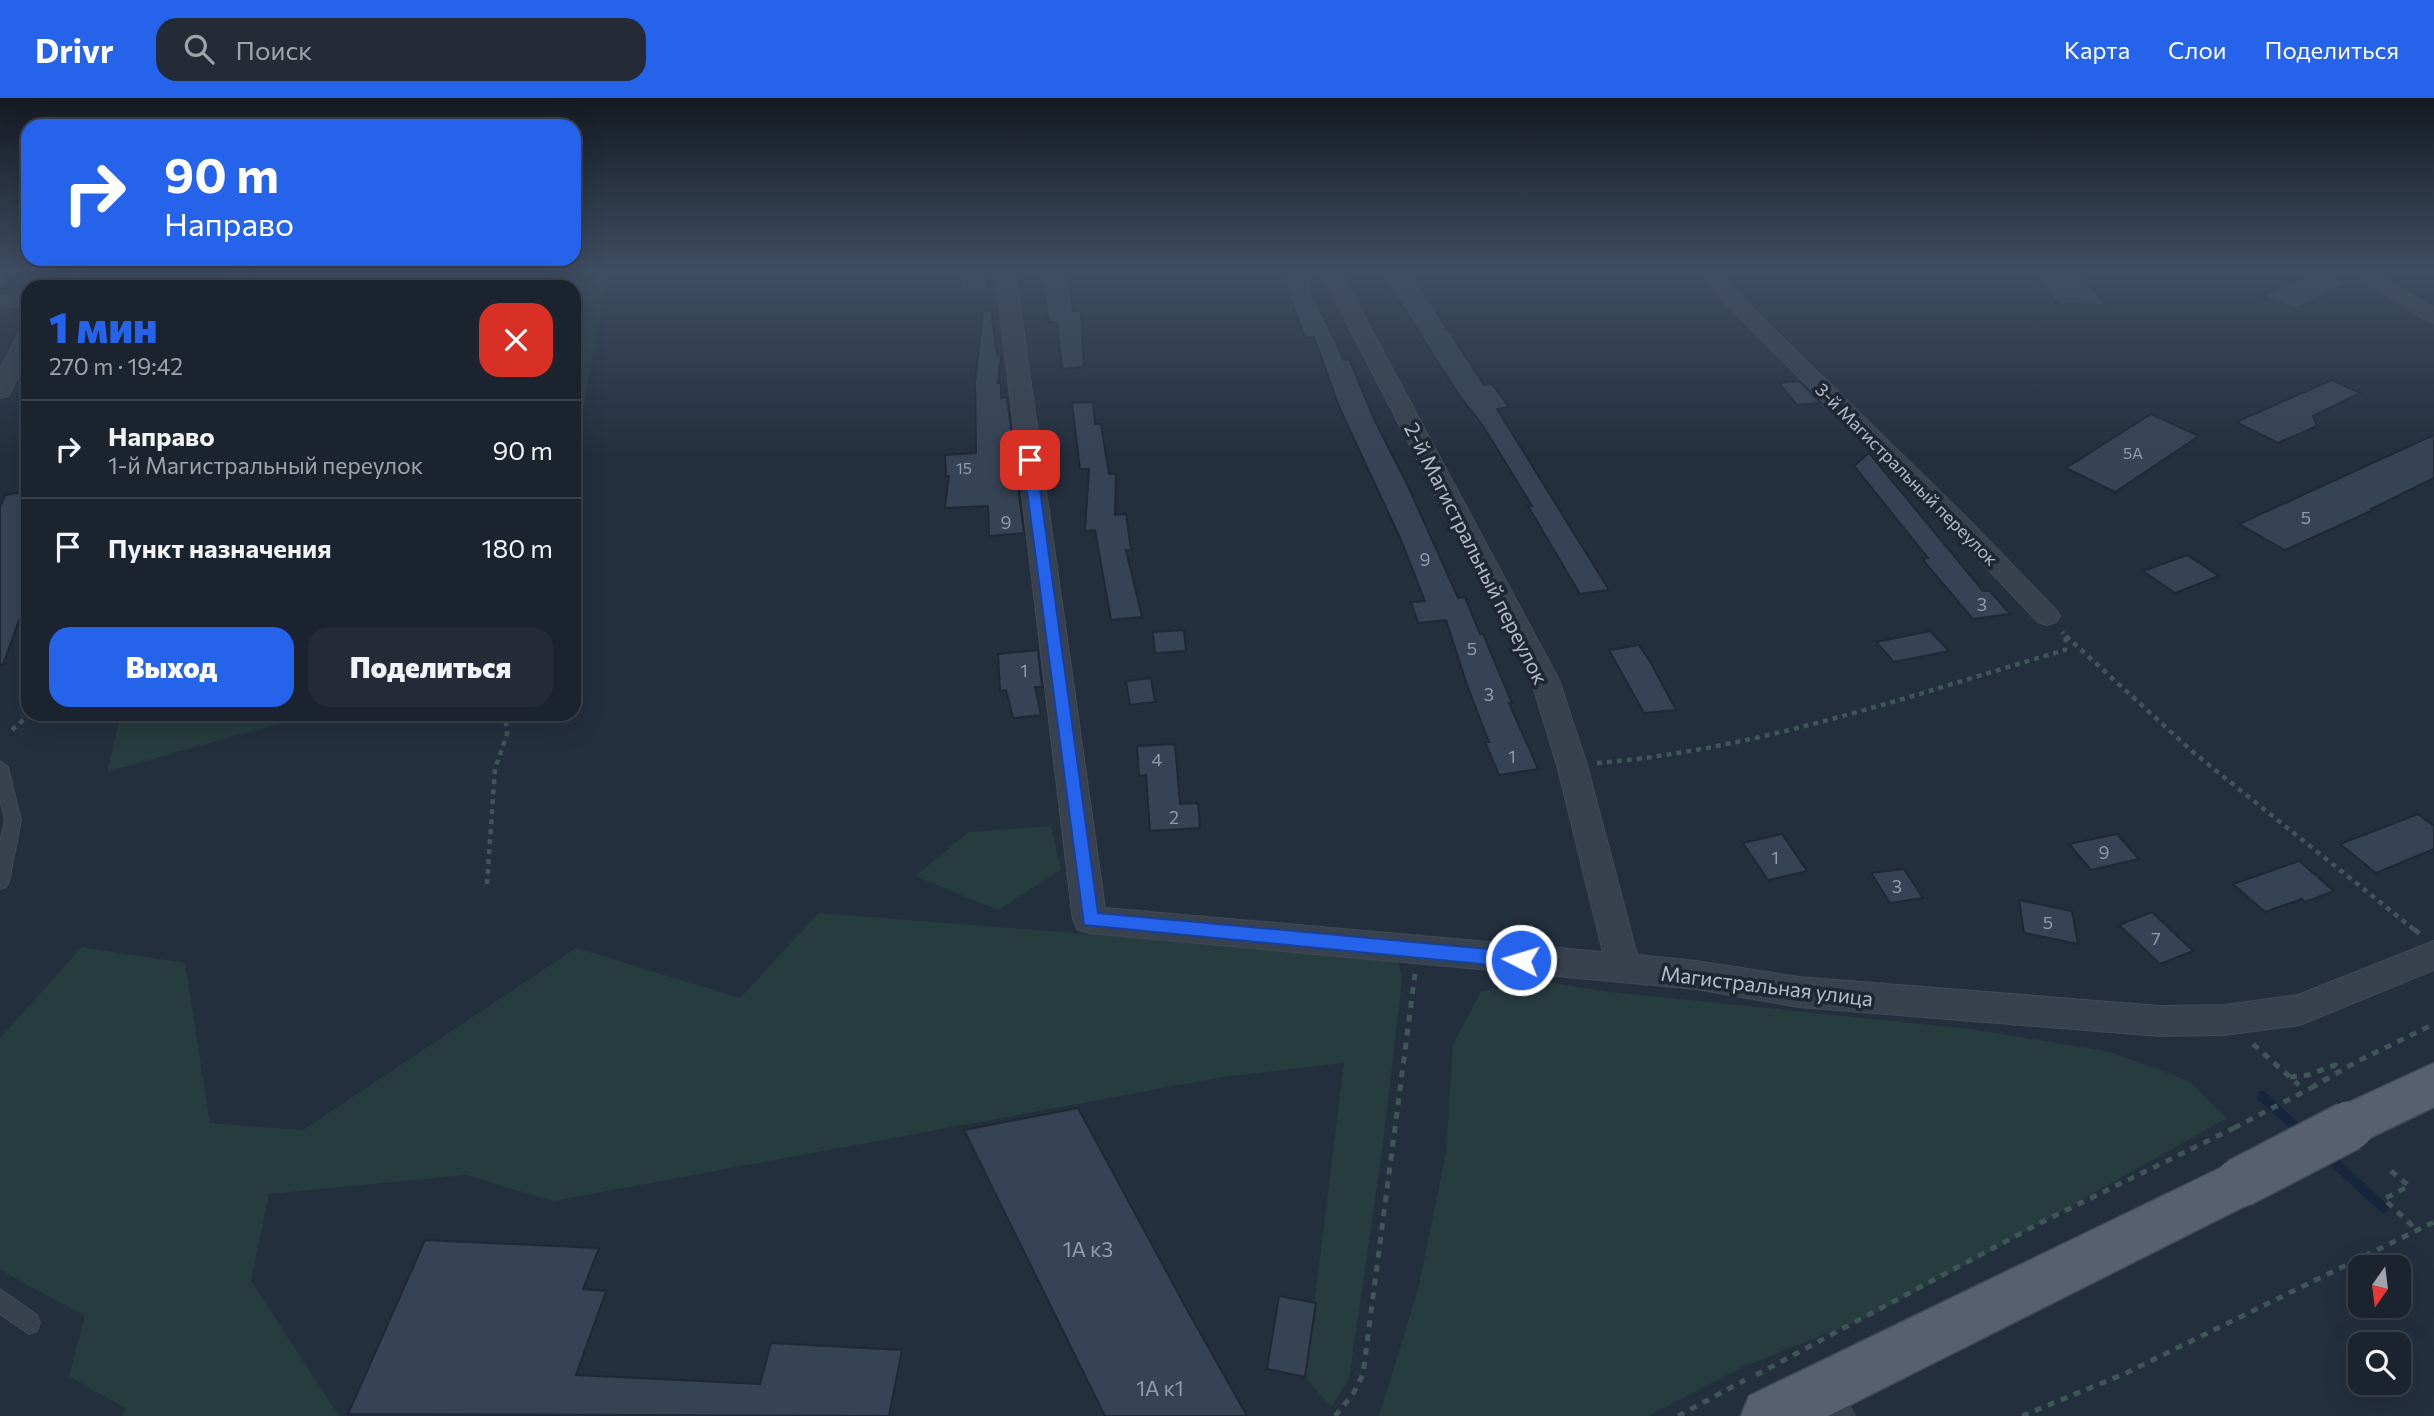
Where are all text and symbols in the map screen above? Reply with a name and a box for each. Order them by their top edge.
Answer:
search box [156,18,646,81]
text: Drivr [35,29,114,70]
icon: search [180,30,218,68]
text: Поиск [236,34,312,65]
text: Карта [2064,35,2130,64]
text: Слои [2168,35,2226,64]
text: Поделиться [2264,35,2399,64]
text: 90 m [164,143,279,203]
icon: right [49,147,140,238]
text: Направо [164,203,294,243]
text: 1 мин [49,300,158,352]
button: close [479,303,553,377]
text: 270 m · 19:42 [49,352,183,380]
street label: 3-й Магистральный переулок [1811,378,2003,570]
street label: 2-й Магистральный переулок [1400,418,1554,688]
text: Направо [108,420,215,451]
icon: right [49,430,87,468]
pin [1000,430,1060,490]
text: 90 m [493,434,553,465]
icon: arrive [1011,441,1049,479]
house number: 5А [2123,443,2143,462]
text: 1-й Магистральный переулок [108,451,423,479]
house number: 15 [956,458,972,477]
house number: 5 [2301,506,2311,528]
house number: 9 [1001,511,1011,533]
icon: arrive [49,528,87,566]
text: Пункт назначения [108,532,332,563]
text: 180 m [481,532,553,563]
house number: 9 [1420,548,1430,570]
house number: 3 [1977,593,1987,615]
button: Выход [49,627,294,707]
button: Поделиться [308,627,553,707]
house number: 5 [1467,637,1477,659]
house number: 1 [1020,659,1028,681]
house number: 3 [1484,683,1494,705]
house number: 1 [1508,745,1516,767]
house number: 4 [1152,748,1163,770]
house number: 2 [1169,806,1179,828]
house number: 9 [2099,841,2109,863]
house number: 1 [1771,846,1779,868]
house number: 3 [1892,875,1902,897]
house number: 5 [2043,911,2053,933]
position arrow [1484,923,1558,997]
house number: 7 [2151,927,2161,949]
street label: Магистральная улица [1659,960,1875,1010]
house number: 1А к3 [1063,1236,1113,1261]
north arrow [2348,1255,2412,1318]
map controls [2348,1255,2411,1395]
button: search [2348,1332,2411,1395]
house number: 1А к1 [1136,1375,1184,1400]

